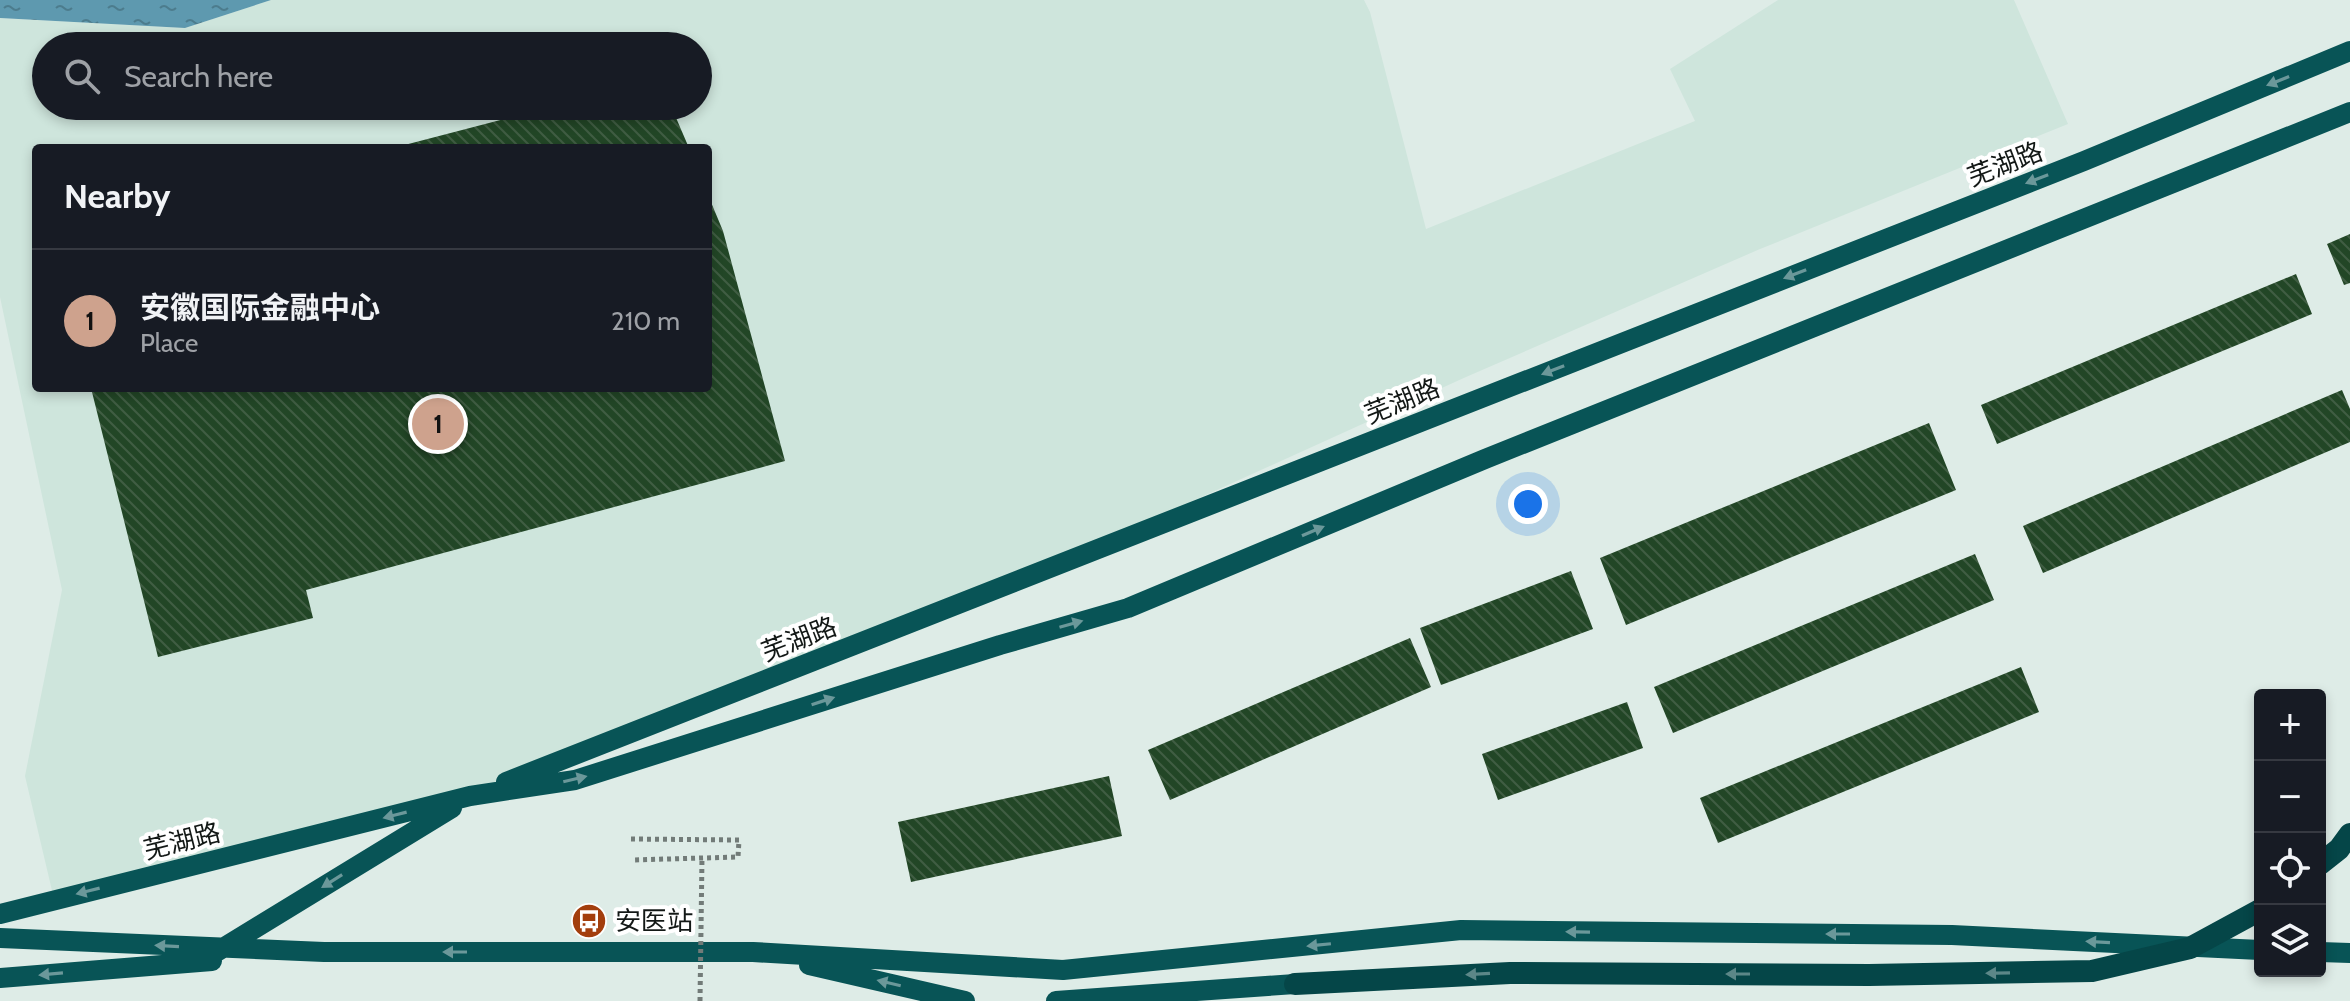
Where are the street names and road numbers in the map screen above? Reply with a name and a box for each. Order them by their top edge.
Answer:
street label: 芜湖路 [1963,135,2047,193]
street label: 芜湖路 [1360,372,1444,430]
street label: 芜湖路 [757,610,841,668]
street label: 芜湖路 [140,816,224,866]

